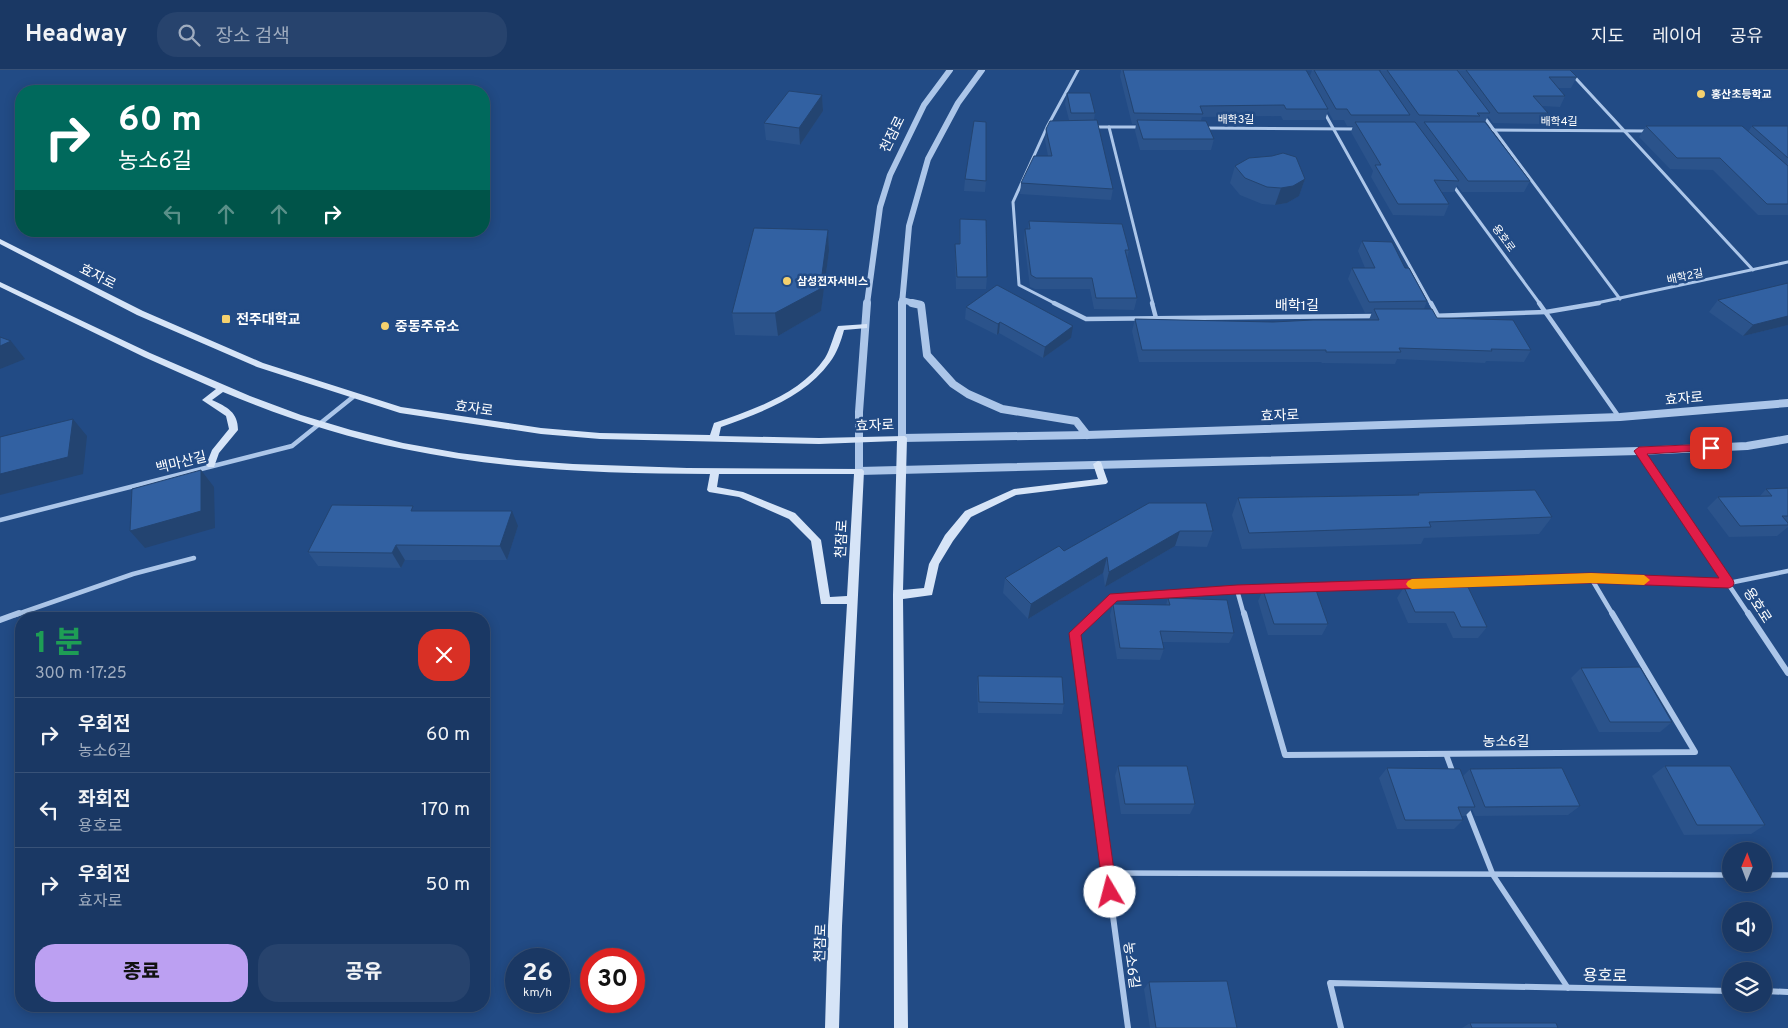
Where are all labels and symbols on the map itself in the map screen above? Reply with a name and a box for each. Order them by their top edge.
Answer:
marker: 홍산초등학교 [1695,88,1707,100]
place label: 홍산초등학교 [1711,88,1772,102]
street label: 천잠로 [876,113,910,156]
street label: 배학3길 [1218,113,1254,127]
street label: 배학4길 [1540,115,1578,129]
street label: 용호로 [1489,222,1518,255]
street label: 효자로 [76,261,118,294]
street label: 배학2길 [1666,266,1705,288]
marker: 삼성전자서비스 [781,275,793,287]
place label: 삼성전자서비스 [797,275,868,289]
street label: 배학1길 [1275,297,1319,315]
place label: 전주대학교 [236,311,301,329]
marker: 전주대학교 [220,313,232,325]
place label: 중동주유소 [395,319,460,336]
marker: 중동주유소 [379,320,391,332]
street label: 효자로 [1664,389,1704,410]
street label: 효자로 [453,398,494,421]
street label: 효자로 [1260,407,1300,426]
street label: 효자로 [855,417,895,436]
pin [1690,427,1732,469]
street label: 백마산길 [154,449,208,478]
street label: 천잠로 [832,519,852,559]
street label: 용호로 [1739,585,1774,627]
street label: 농소6길 [1483,734,1530,751]
north arrow [1722,842,1772,892]
position arrow [1083,865,1135,917]
street label: 천잠로 [811,923,831,963]
street label: 농소6길 [1119,941,1142,990]
speed limit sign: 30 [580,948,645,1013]
street label: 용호로 [1583,967,1627,987]

